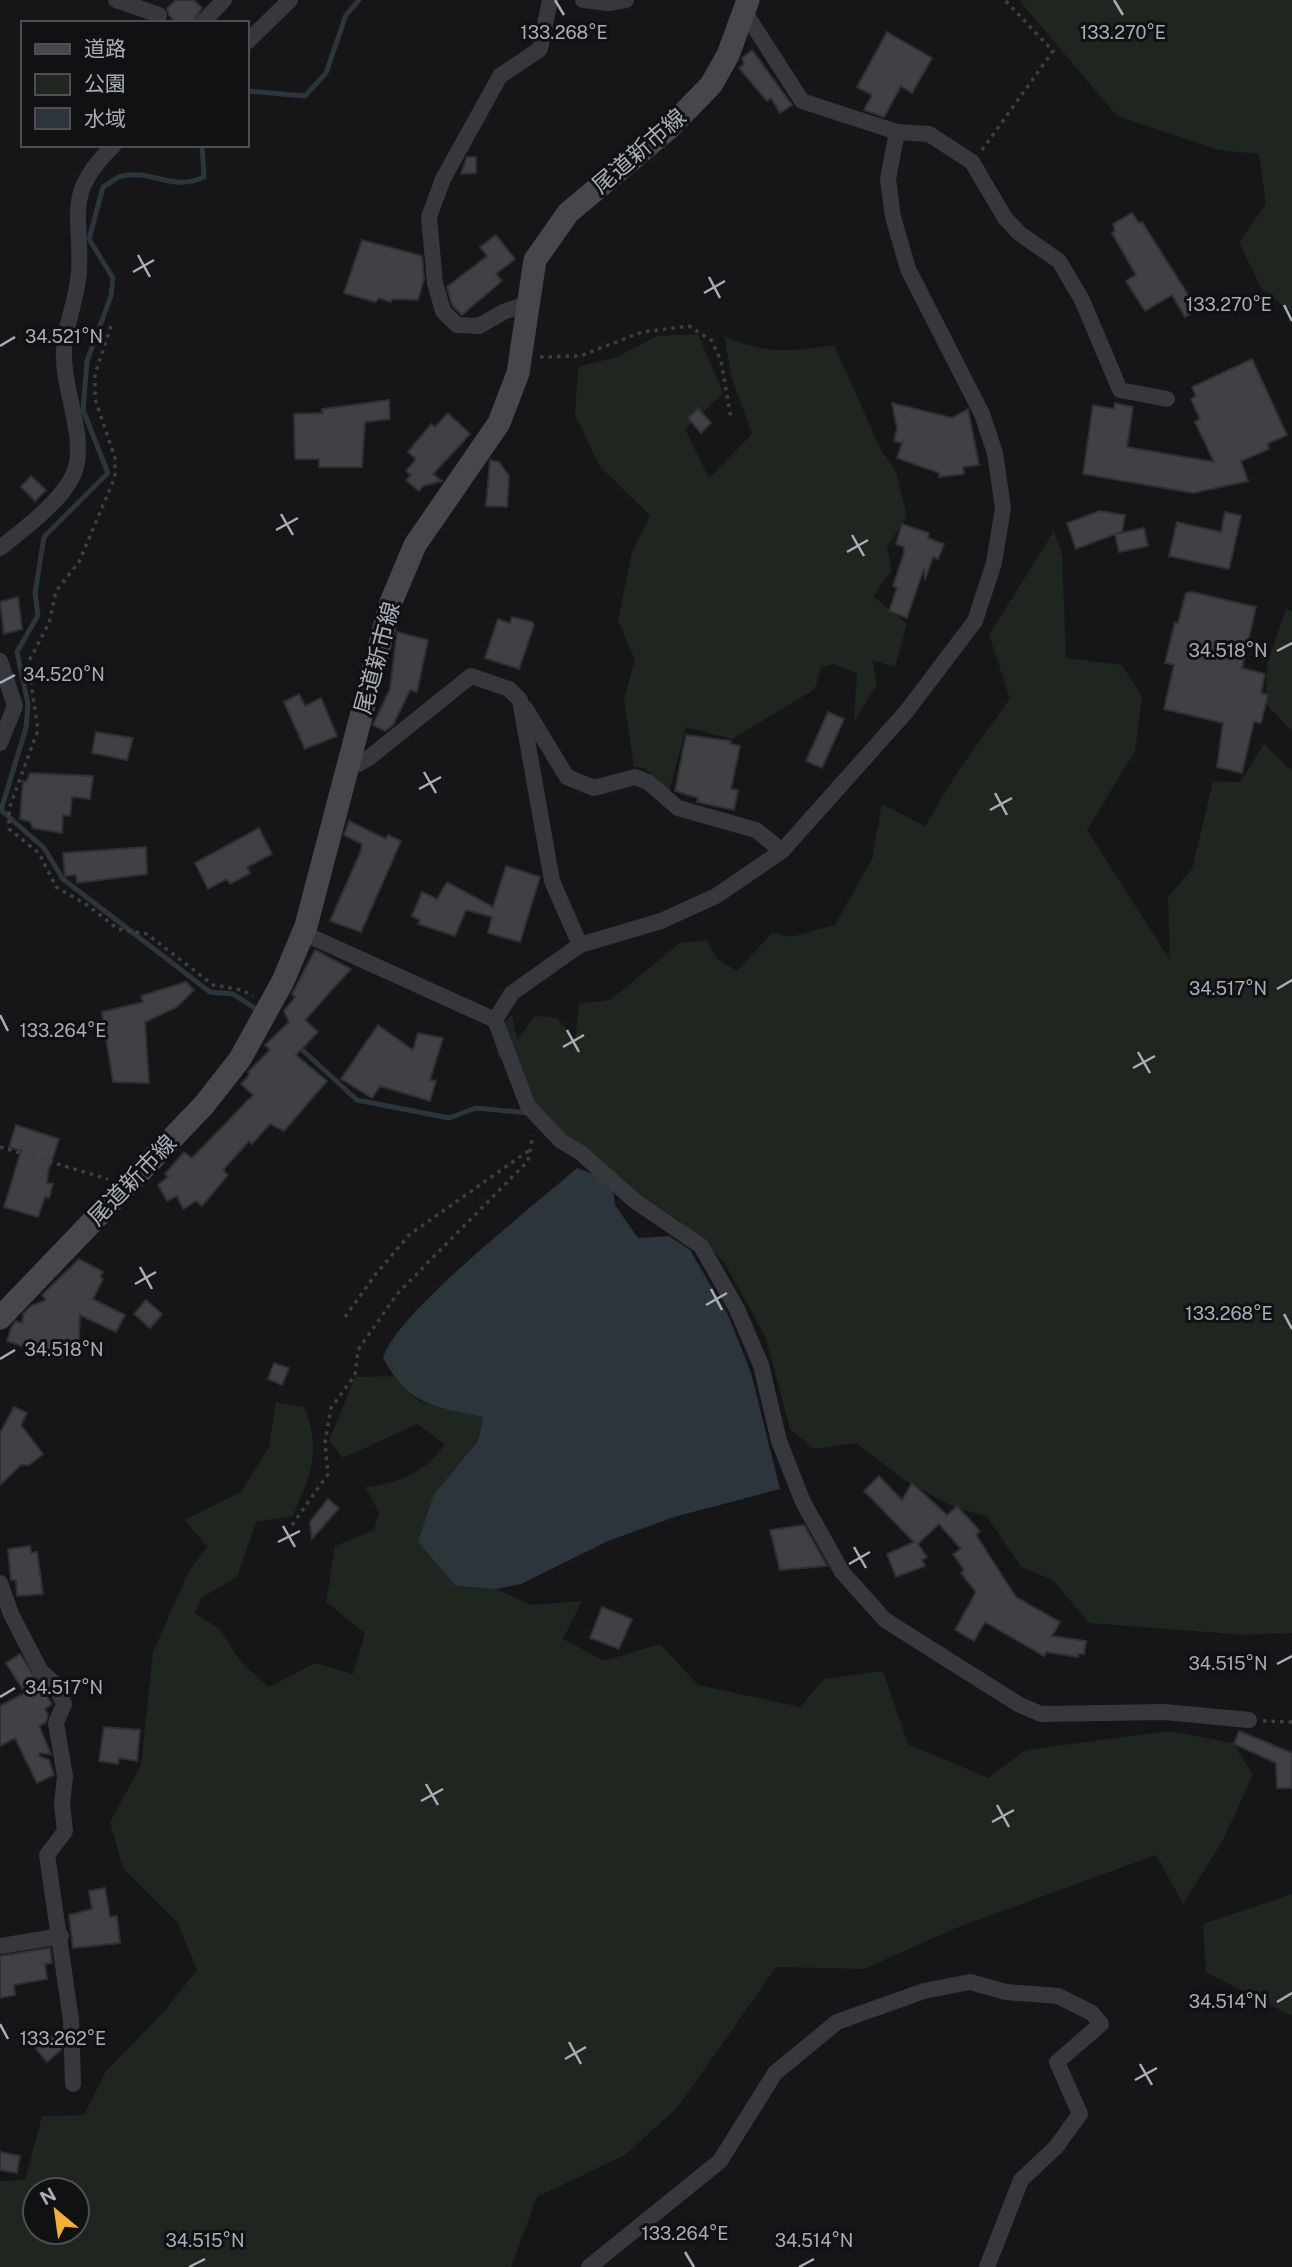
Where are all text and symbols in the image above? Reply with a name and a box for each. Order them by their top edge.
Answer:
legend [21,21,248,147]
text: 133.268°E [520,22,608,43]
text: 133.270°E [1080,22,1166,43]
text: 道路 [84,36,126,61]
text: 公園 [84,71,126,96]
street label: 尾道新市線 [586,103,691,199]
text: 水域 [84,106,126,131]
text: 133.270°E [1186,294,1272,315]
text: 34.521°N [25,326,103,347]
street label: 尾道新市線 [349,599,404,717]
text: 34.518°N [1188,640,1268,661]
text: 34.520°N [23,664,105,685]
text: 34.517°N [1189,978,1267,999]
text: 133.264°E [19,1020,107,1041]
street label: 尾道新市線 [82,1129,181,1230]
text: 133.268°E [1185,1303,1273,1324]
text: 34.518°N [24,1339,104,1360]
text: 34.515°N [1189,1653,1267,1674]
text: 34.517°N [25,1677,103,1698]
text: 34.514°N [1189,1991,1267,2012]
text: 133.262°E [20,2028,106,2049]
north arrow [21,2176,91,2246]
text: N [36,2183,60,2209]
text: 133.264°E [641,2223,729,2244]
text: 34.515°N [166,2230,244,2251]
text: 34.514°N [775,2230,853,2251]

